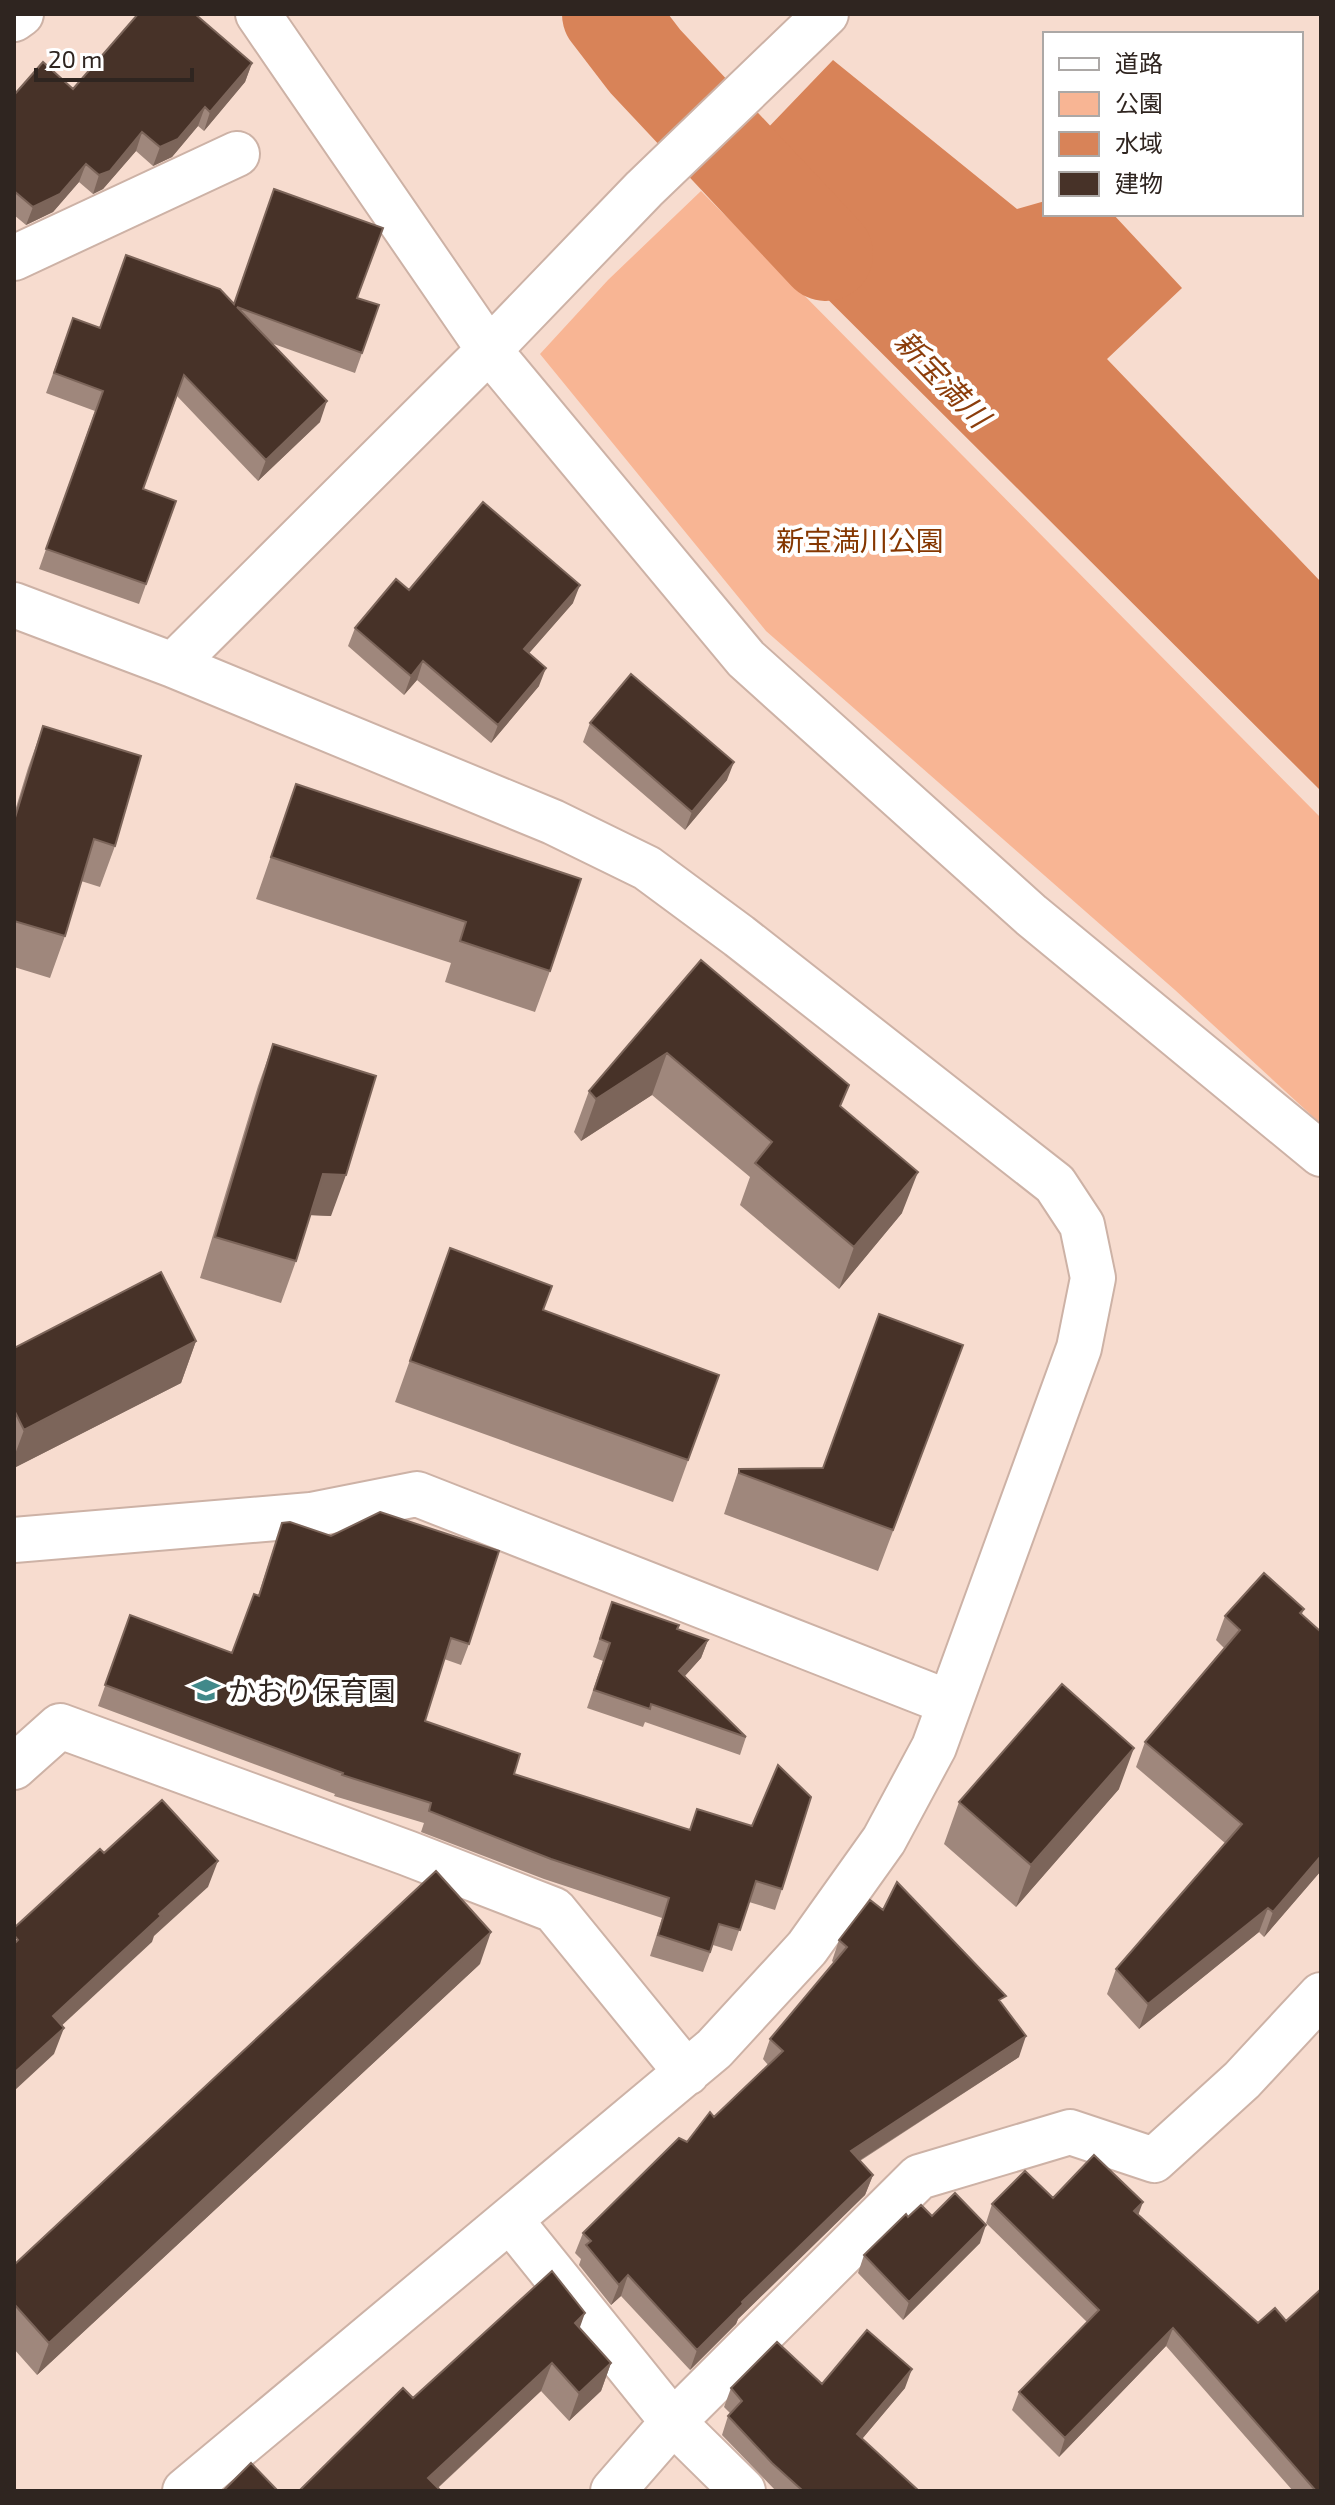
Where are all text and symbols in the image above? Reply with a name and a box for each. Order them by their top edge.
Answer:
scale bar [36,32,192,82]
legend [1043,32,1303,216]
text: 20 m [48,44,102,73]
text: 道路 [1115,48,1163,77]
text: 公園 [1115,88,1163,117]
text: 水域 [1115,128,1163,157]
text: 建物 [1115,168,1163,197]
water label: 新宝満川 [888,322,1000,436]
park label: 新宝満川公園 [776,523,944,557]
place label: かおり保育園 [228,1673,396,1707]
school or university icon: かおり保育園 [191,1675,221,1705]

